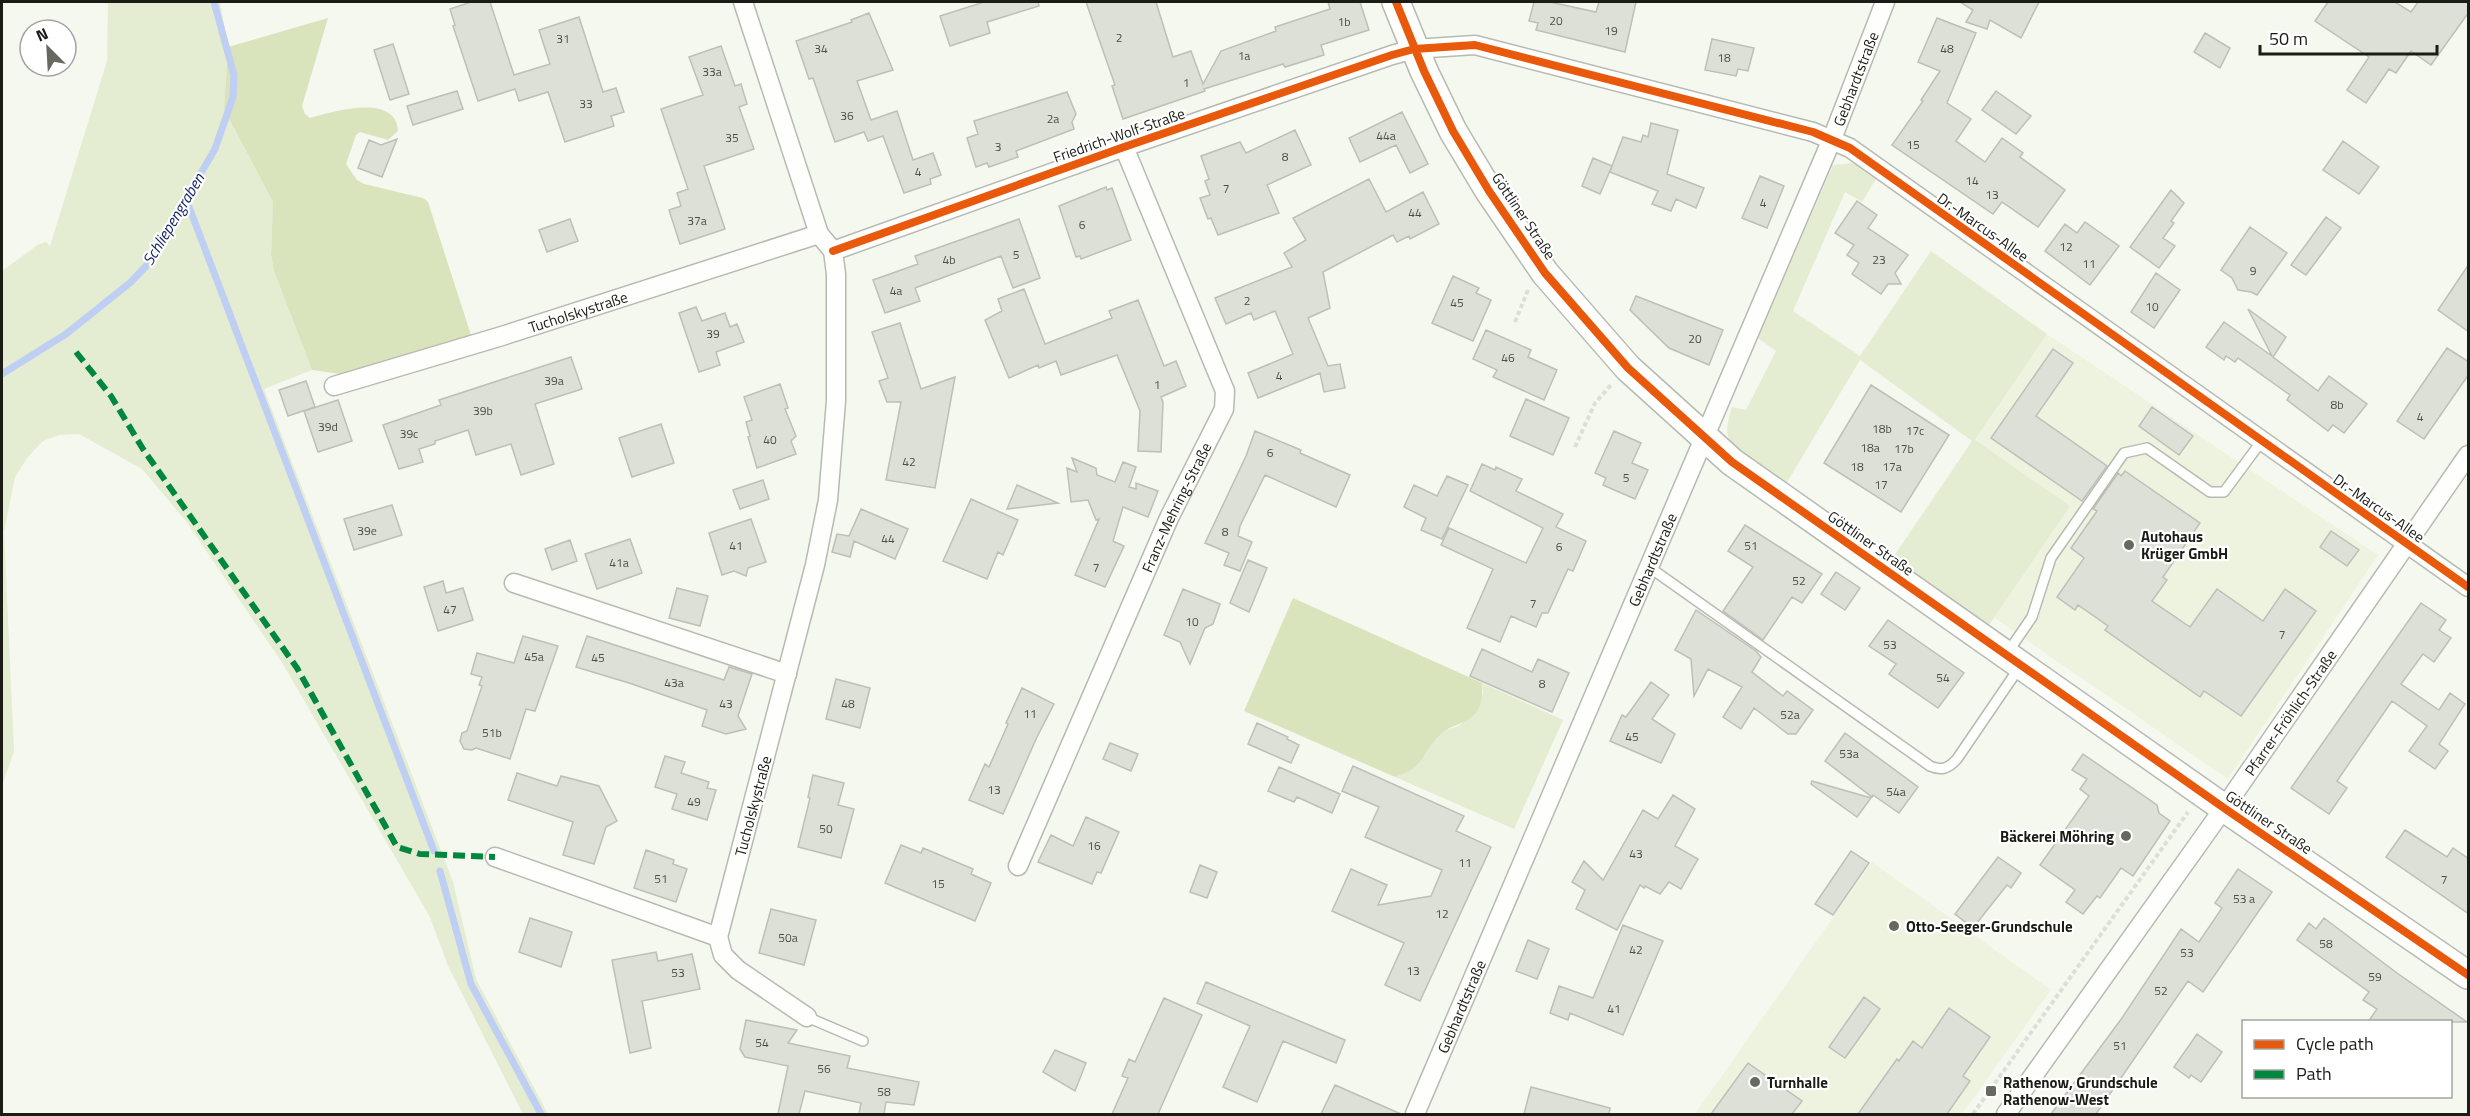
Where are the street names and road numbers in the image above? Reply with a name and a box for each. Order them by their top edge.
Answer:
street label: Gebhardtstraße [1827,28,1884,129]
street label: Friedrich-Wolf-Straße [1050,102,1188,168]
street label: Göttliner Straße [1486,168,1562,264]
street label: Dr.-Marcus-Allee [1932,187,2034,267]
street label: Tucholskystraße [525,285,630,338]
street label: Franz-Mehring-Straße [1135,438,1217,576]
street label: Dr.-Marcus-Allee [2328,468,2430,548]
street label: Göttliner Straße [1823,505,1919,581]
street label: Gebhardtstraße [1622,509,1682,610]
street label: Pfarrer-Fröhlich-Straße [2238,645,2342,780]
street label: Tucholskystraße [729,753,777,859]
street label: Göttliner Straße [2221,784,2317,860]
street label: Gebhardtstraße [1431,956,1491,1057]

